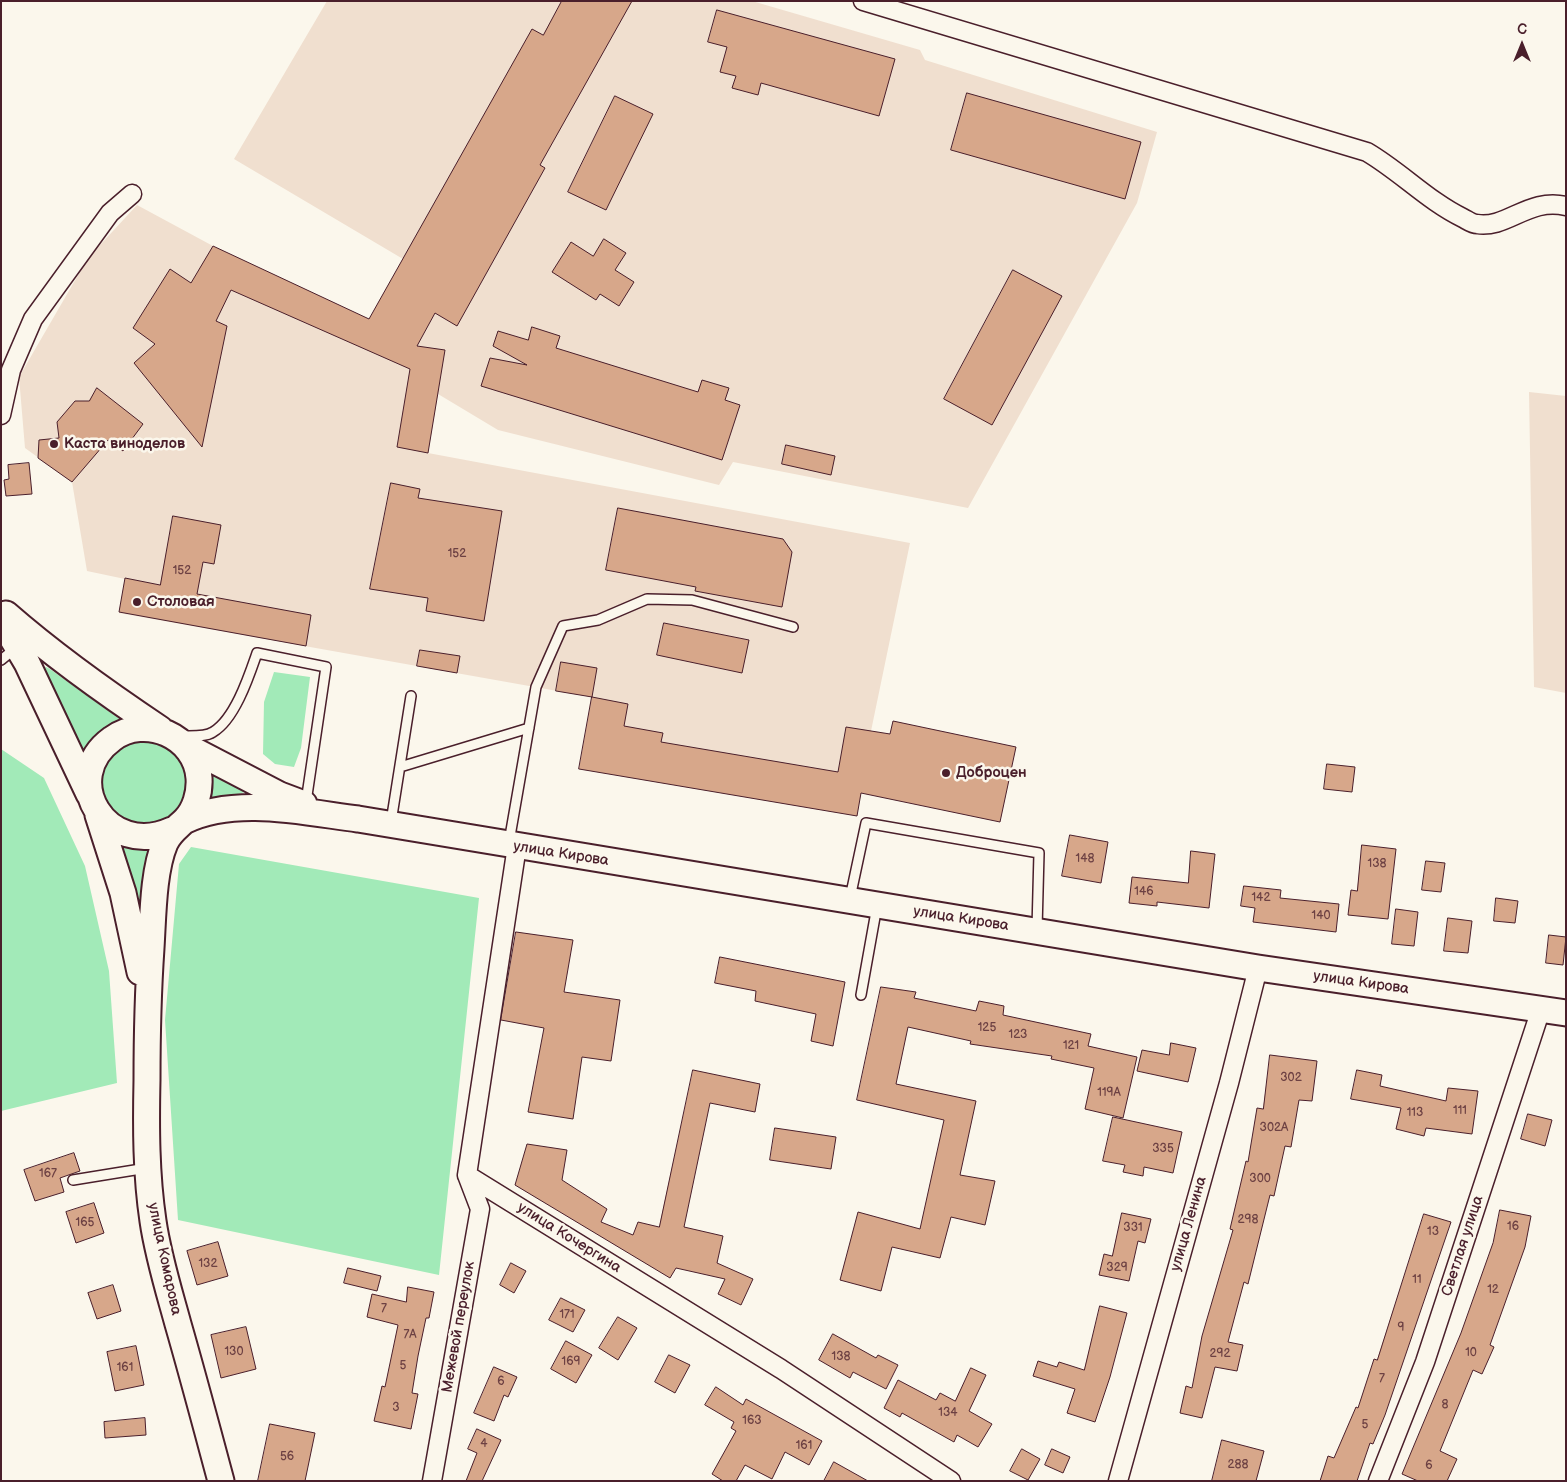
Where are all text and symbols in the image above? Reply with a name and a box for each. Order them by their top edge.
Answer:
north arrow [1497,20,1547,70]
text: С [1517,21,1527,38]
place label: Каста виноделов [64,435,185,453]
marker: Каста виноделов [48,438,60,450]
house number: 152 [448,547,466,561]
house number: 152 [173,564,191,578]
place label: Столовая [147,593,215,611]
marker: Столовая [131,596,143,608]
place label: Доброцен [956,764,1027,782]
marker: Доброцен [940,767,952,779]
street label: улица Кирова [512,838,610,870]
house number: 148 [1076,852,1094,866]
house number: 138 [1367,857,1387,871]
house number: 146 [1134,885,1154,899]
house number: 142 [1251,891,1271,905]
street label: улица Кирова [912,903,1010,935]
house number: 140 [1311,909,1331,923]
street label: улица Кирова [1312,967,1410,999]
house number: 125 [978,1021,996,1035]
house number: 123 [1009,1028,1027,1042]
house number: 121 [1063,1039,1079,1053]
house number: 302 [1280,1071,1302,1085]
house number: 119А [1097,1086,1121,1100]
house number: 111 [1453,1104,1467,1118]
house number: 113 [1407,1106,1423,1120]
house number: 302А [1260,1121,1288,1135]
house number: 335 [1152,1142,1174,1156]
house number: 167 [39,1167,57,1181]
house number: 300 [1249,1172,1271,1186]
street label: улица Ленина [1167,1175,1211,1273]
street label: Светлая улица [1438,1193,1488,1299]
street label: улица Кочергина [514,1199,624,1277]
street label: улица Комарова [143,1201,185,1317]
house number: 298 [1237,1213,1259,1227]
house number: 165 [76,1216,94,1230]
house number: 16 [1507,1220,1519,1234]
house number: 331 [1123,1221,1143,1235]
house number: 13 [1427,1225,1439,1239]
house number: 132 [198,1257,218,1271]
street label: Межевой переулок [439,1260,479,1394]
house number: 329 [1106,1261,1128,1275]
house number: 11 [1412,1273,1422,1287]
house number: 12 [1487,1283,1499,1297]
house number: 7 [381,1302,387,1316]
house number: 171 [559,1308,575,1322]
house number: 9 [1398,1321,1404,1335]
house number: 7А [403,1328,417,1342]
house number: 130 [224,1345,244,1359]
house number: 10 [1465,1346,1477,1360]
house number: 292 [1209,1347,1231,1361]
house number: 138 [831,1350,851,1364]
house number: 169 [562,1355,580,1369]
house number: 5 [400,1359,406,1373]
house number: 161 [117,1361,133,1375]
house number: 7 [1379,1372,1385,1386]
house number: 6 [497,1375,505,1389]
house number: 8 [1442,1398,1448,1412]
house number: 3 [392,1401,400,1415]
house number: 134 [938,1406,958,1420]
house number: 163 [742,1414,762,1428]
house number: 5 [1362,1418,1368,1432]
house number: 4 [480,1437,488,1451]
house number: 161 [796,1439,812,1453]
house number: 56 [280,1450,294,1464]
house number: 288 [1227,1458,1249,1472]
house number: 6 [1425,1459,1433,1473]

